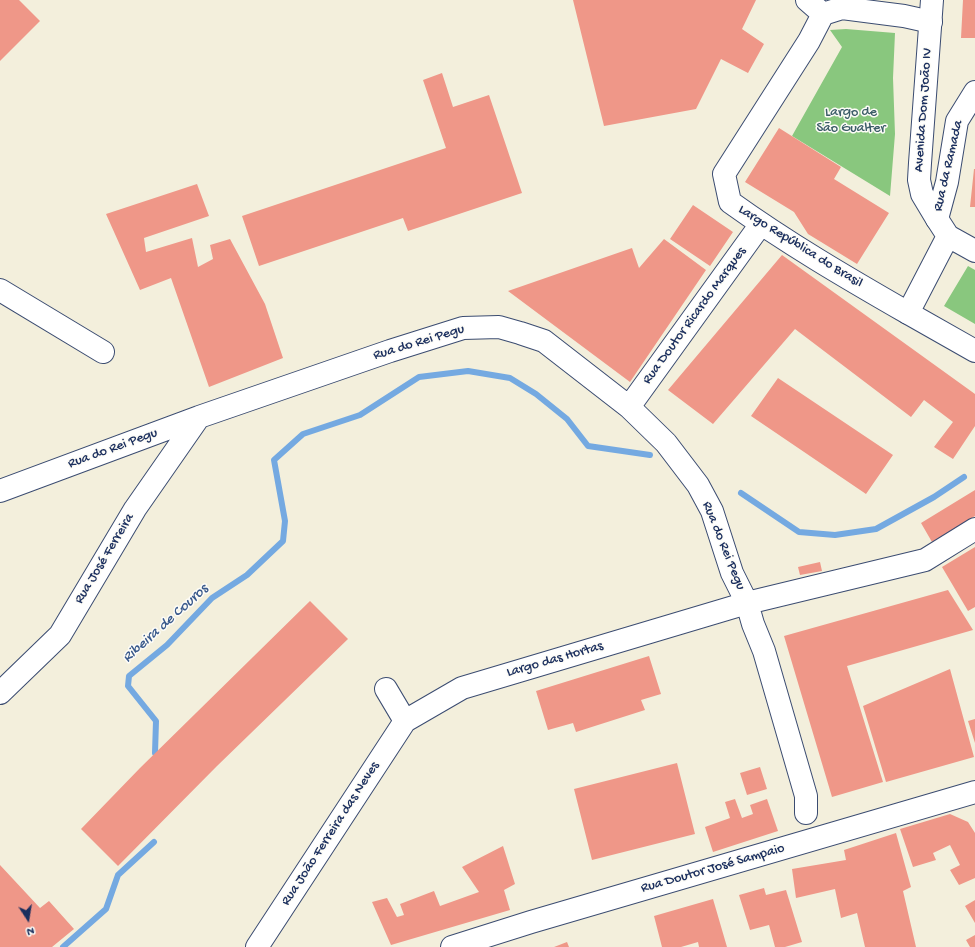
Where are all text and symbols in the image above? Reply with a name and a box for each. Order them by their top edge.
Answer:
street label: Avenida Dom João IV [911,47,937,173]
park label: Largo de São Gualter [816,105,886,138]
street label: Rua da Ramada [930,119,968,213]
street label: Largo República do Brasil [735,202,865,292]
street label: Rua Doutor Ricardo Marques [640,244,750,388]
street label: Rua do Rei Pegu [372,321,466,365]
street label: Rua do Rei Pegu [66,425,160,473]
street label: Rua do Rei Pegu [698,499,748,593]
street label: Rua José Ferreira [71,511,139,607]
water label: Ribeira de Couros [120,581,212,667]
street label: Largo das Hortas [505,638,605,682]
street label: Rua João Ferreira das Neves [278,759,384,909]
street label: Rua Doutor José Sampaio [639,840,787,898]
north arrow [8,899,48,939]
text: N [26,924,35,937]

